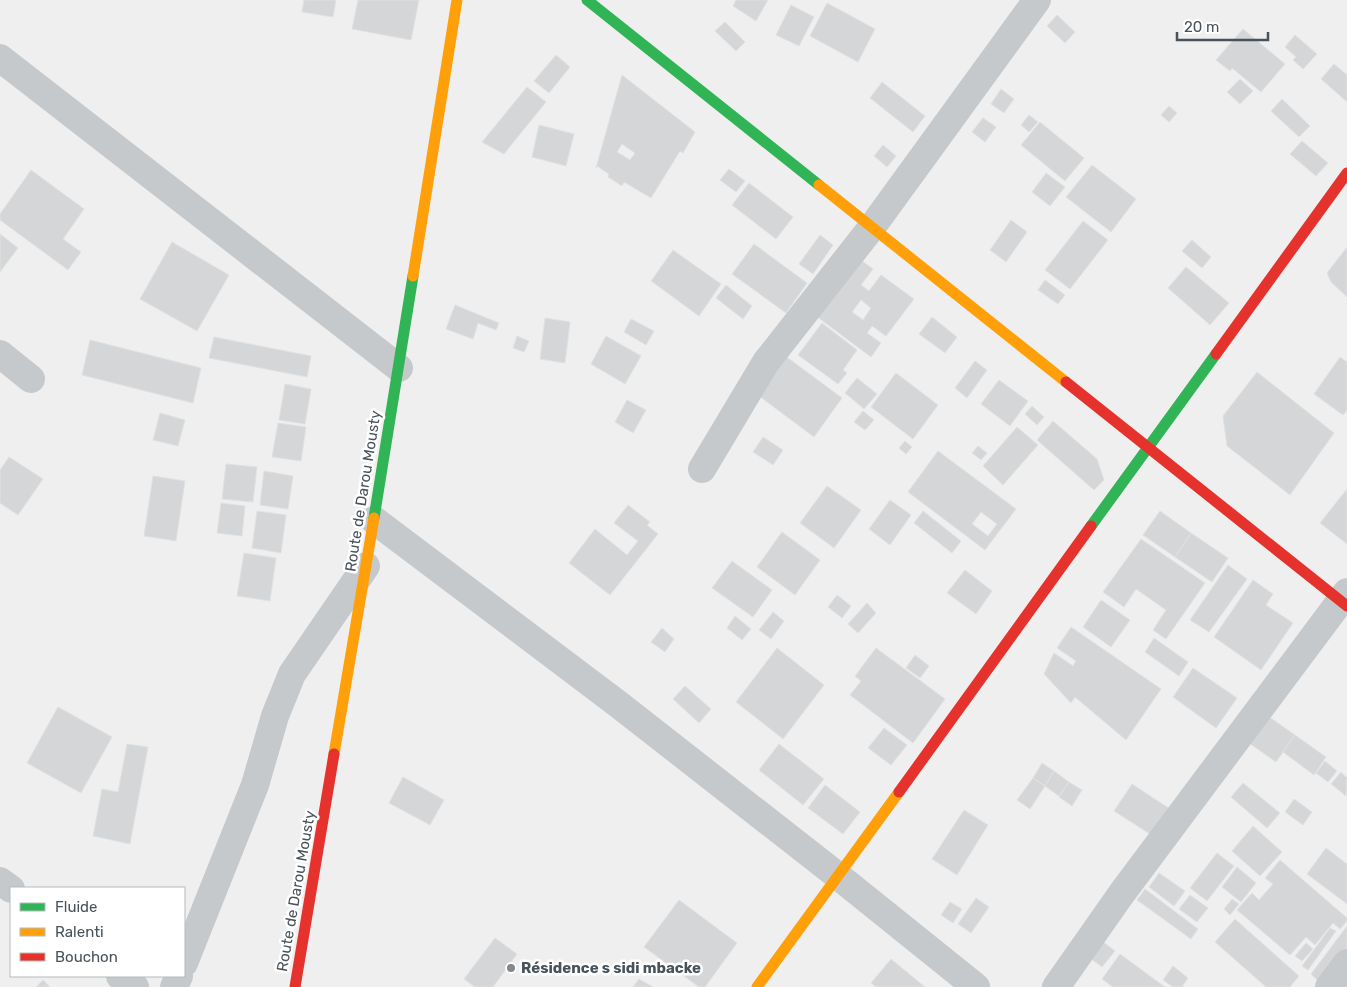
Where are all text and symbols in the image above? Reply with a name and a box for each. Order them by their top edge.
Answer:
scale bar [1177,10,1268,42]
text: 20 m [1184,18,1219,36]
street label: Route de Darou Mousty [341,409,385,573]
street label: Route de Darou Mousty [273,809,319,973]
legend [10,887,185,977]
text: Fluide [55,898,97,916]
text: Ralenti [55,923,104,941]
text: Bouchon [55,948,118,966]
place label: Résidence s sidi mbacke [521,959,701,977]
marker: Résidence s sidi mbacke [505,962,517,974]

